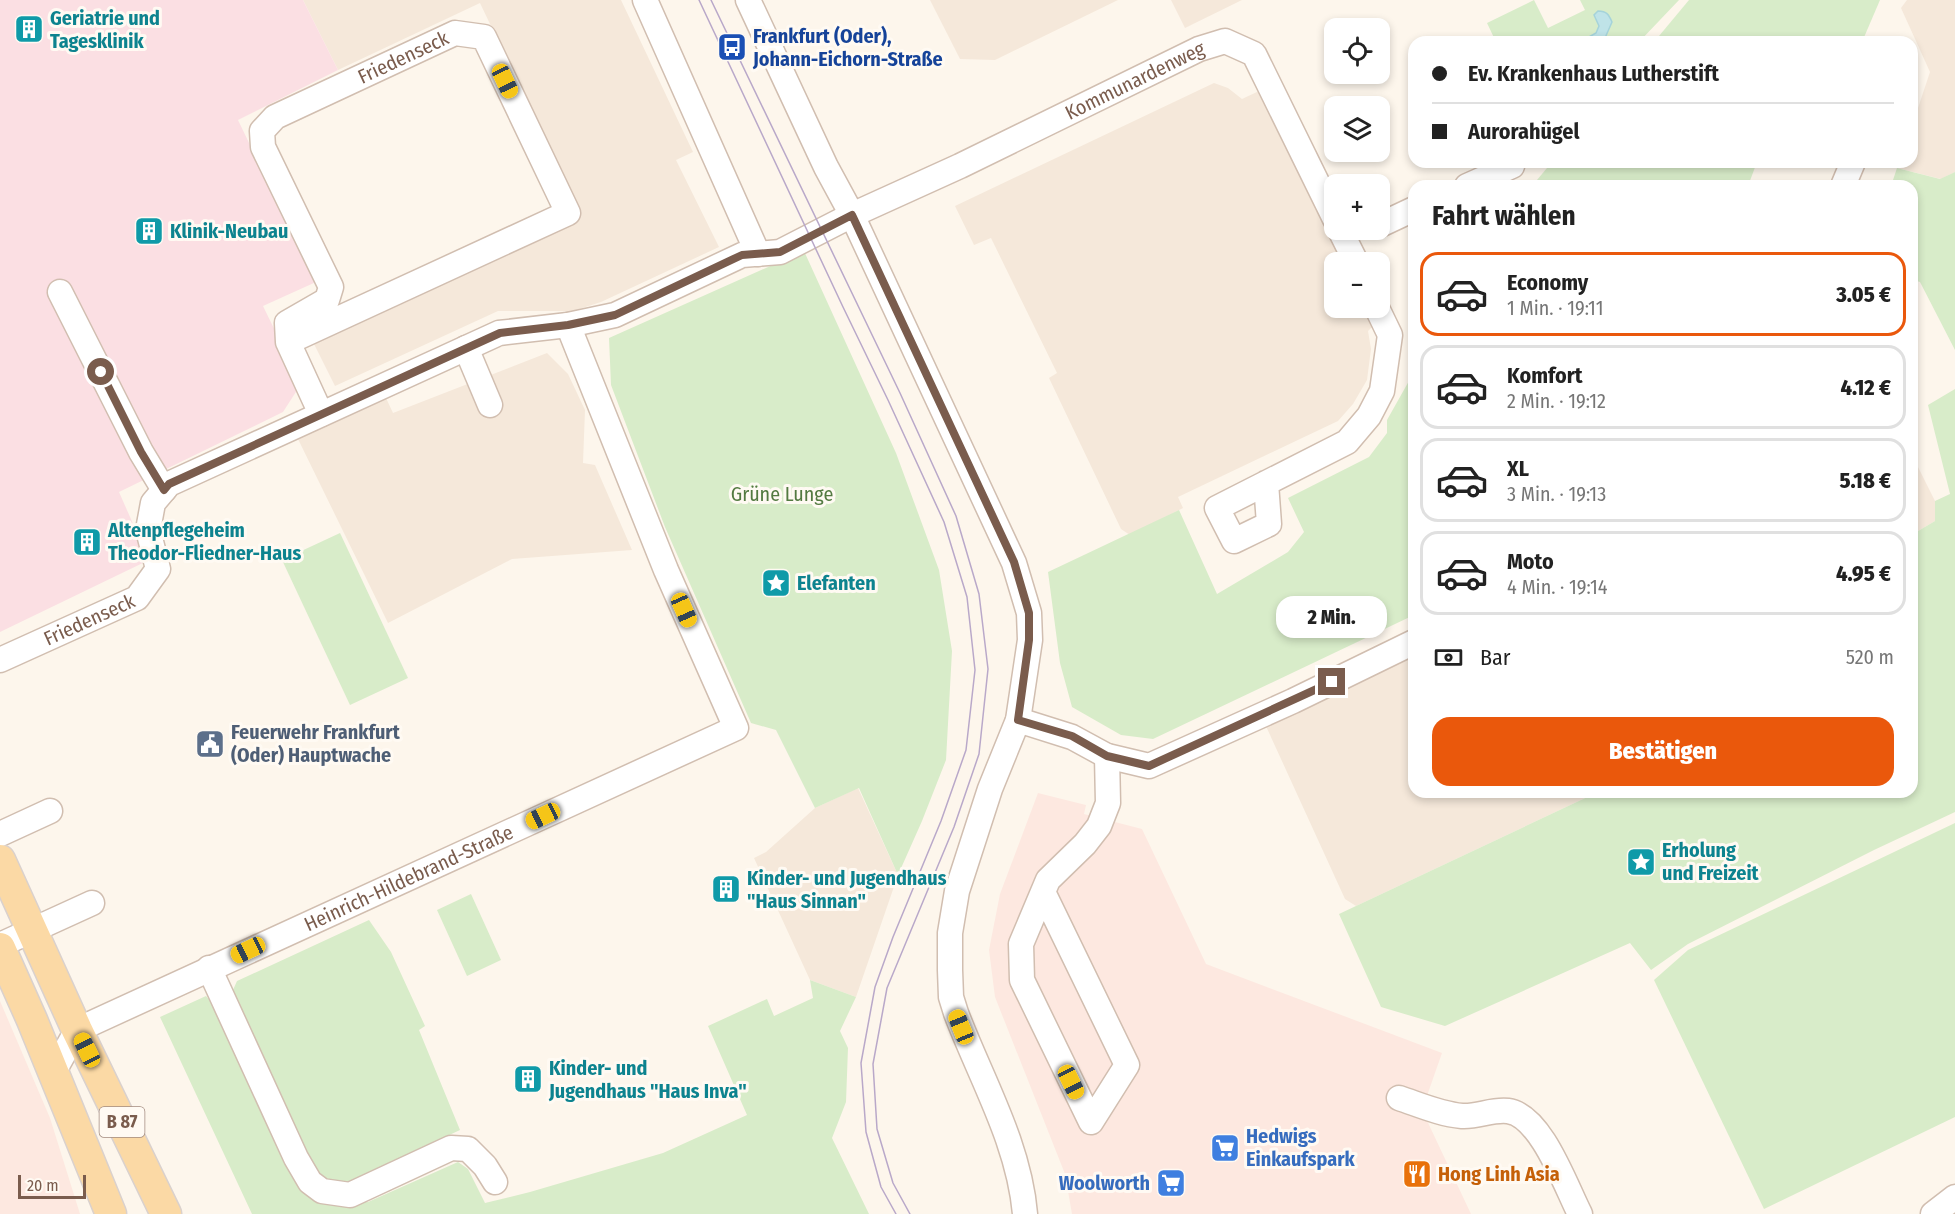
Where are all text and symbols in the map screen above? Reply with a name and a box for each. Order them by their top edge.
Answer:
place label: Geriatrie und Tagesklinik [50,6,160,53]
building icon: Geriatrie und Tagesklinik [13,13,45,45]
map controls [1324,18,1390,318]
button: locate [1324,18,1390,84]
place label: Frankfurt (Oder), Johann-Eichorn-Straße [752,24,943,71]
street label: Friedenseck [354,25,453,89]
bus stop icon: Frankfurt (Oder), Johann-Eichorn-Straße [716,31,748,63]
street label: Kommunardenweg [1061,36,1208,125]
text: Ev. Krankenhaus Lutherstift [1468,60,1719,87]
car [489,61,521,101]
button: layers [1324,96,1390,162]
text: Aurorahügel [1468,118,1579,145]
button: + [1324,174,1390,240]
text: Fahrt wählen [1432,200,1576,232]
building icon: Klinik-Neubau [133,215,165,247]
place label: Klinik-Neubau [170,219,288,243]
button: − [1324,252,1390,318]
icon: car [1435,267,1489,321]
text: Economy [1507,269,1588,296]
text: 3.05 € [1836,281,1891,308]
text: 1 Min. · 19:11 [1507,296,1603,320]
route start [87,358,114,385]
icon: car [1435,360,1489,414]
text: Komfort [1507,362,1582,389]
text: 4.12 € [1840,374,1891,401]
text: 2 Min. · 19:12 [1507,389,1606,413]
icon: car [1435,453,1489,507]
text: XL [1507,455,1529,482]
text: 5.18 € [1839,467,1891,494]
park label: Grüne Lunge [731,482,833,506]
text: 3 Min. · 19:13 [1507,482,1606,506]
place label: Altenpflegeheim Theodor-Fliedner-Haus [107,518,301,565]
building icon: Altenpflegeheim Theodor-Fliedner-Haus [71,526,103,558]
icon: car [1435,546,1489,600]
text: Moto [1507,548,1554,575]
text: 4.95 € [1836,560,1891,587]
place icon: Elefanten [760,567,792,599]
place label: Elefanten [797,571,876,595]
text: 4 Min. · 19:14 [1507,575,1607,599]
street label: Friedenseck [40,588,139,651]
car [668,590,700,630]
callout: 2 Min. [1276,595,1388,637]
text: 2 Min. [1307,605,1356,629]
icon: cash [1432,641,1465,674]
text: Bar [1480,644,1511,671]
text: 520 m [1846,645,1894,669]
route end [1318,668,1345,695]
button: Bestätigen [1432,717,1894,786]
place label: Feuerwehr Frankfurt (Oder) Hauptwache [231,720,401,767]
public building icon: Feuerwehr Frankfurt (Oder) Hauptwache [194,728,226,760]
car [523,800,563,832]
street label: Heinrich-Hildebrand-Straße [300,820,517,936]
place label: Erholung und Freizeit [1662,838,1760,885]
place icon: Erholung und Freizeit [1625,846,1657,878]
place label: Kinder- und Jugendhaus "Haus Sinnan" [747,866,947,913]
building icon: Kinder- und Jugendhaus "Haus Sinnan" [710,873,742,905]
car [228,934,268,966]
car [946,1007,976,1047]
car [71,1030,103,1070]
place label: Kinder- und Jugendhaus "Haus Inva" [548,1056,747,1103]
car [1055,1062,1087,1102]
building icon: Kinder- und Jugendhaus "Haus Inva" [512,1063,544,1095]
road number: B 87 [100,1107,144,1137]
place label: Hedwigs Einkaufspark [1246,1124,1356,1171]
supermarket icon: Hedwigs Einkaufspark [1209,1132,1241,1164]
restaurant icon: Hong Linh Asia [1401,1158,1433,1190]
place label: Hong Linh Asia [1438,1162,1560,1186]
supermarket icon: Woolworth [1155,1167,1187,1199]
place label: Woolworth [1059,1171,1150,1195]
scale bar [18,1172,86,1200]
text: 20 m [27,1176,58,1195]

